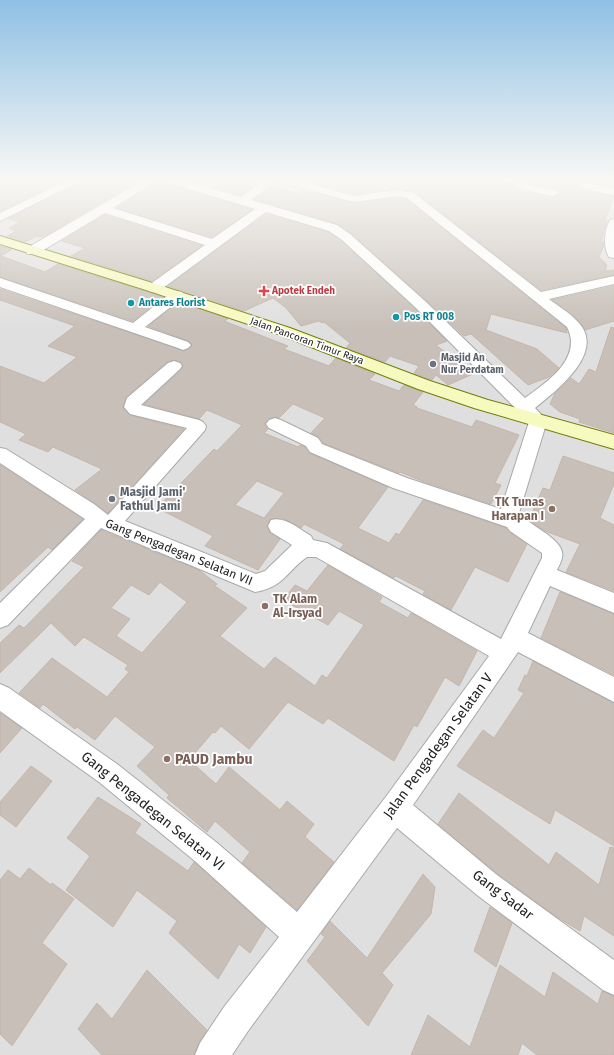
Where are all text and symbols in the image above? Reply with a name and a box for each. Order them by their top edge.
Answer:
place label: Apotek Endeh [271,285,335,297]
marker: Apotek Endeh [259,286,269,296]
place label: Antares Florist [138,297,206,309]
marker: Antares Florist [126,298,136,308]
place label: Pos RT 008 [404,311,454,323]
marker: Pos RT 008 [391,312,401,322]
street label: Jalan Pancoran Timur Raya [249,315,365,367]
place label: Masjid An Nur Perdatam [441,352,504,376]
marker: Masjid An Nur Perdatam [428,359,438,369]
place label: Masjid Jami' Fathul Jami [120,485,185,513]
marker: Masjid Jami' Fathul Jami [107,494,117,504]
place label: TK Tunas Harapan I [492,495,544,523]
marker: TK Tunas Harapan I [547,504,557,514]
street label: Gang Pengadegan Selatan VII [103,516,255,588]
place label: TK Alam Al-Irsyad [272,592,322,620]
marker: TK Alam Al-Irsyad [260,601,270,611]
street label: Jalan Pengadegan Selatan V [380,670,496,822]
street label: Gang Pengadegan Selatan VI [78,748,228,874]
place label: PAUD Jambu [175,751,253,768]
marker: PAUD Jambu [162,754,172,764]
street label: Gang Sadar [469,866,537,924]

